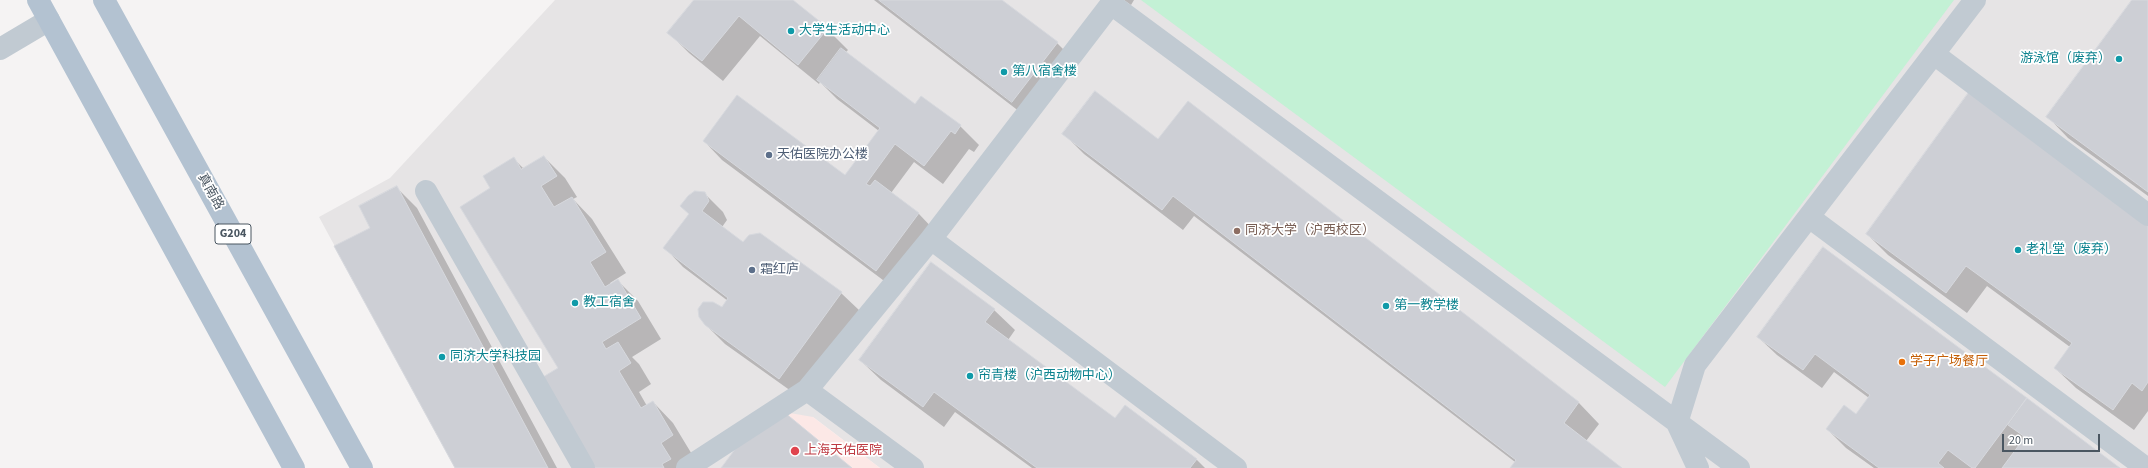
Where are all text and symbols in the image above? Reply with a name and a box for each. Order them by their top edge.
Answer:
place label: 大学生活动中心 [799,23,890,39]
marker: 大学生活动中心 [786,26,796,36]
place label: 游泳馆（废弃） [2020,51,2111,67]
marker: 游泳馆（废弃） [2114,54,2124,64]
place label: 第八宿舍楼 [1012,64,1077,80]
marker: 第八宿舍楼 [999,67,1009,77]
place label: 天佑医院办公楼 [777,147,868,163]
marker: 天佑医院办公楼 [764,150,774,160]
street label: 真南路 [194,171,226,213]
place label: 同济大学（沪西校区） [1245,223,1375,239]
road number: G204 [215,224,251,244]
marker: 同济大学（沪西校区） [1232,226,1242,236]
place label: 老礼堂（废弃） [2026,242,2117,258]
marker: 老礼堂（废弃） [2013,245,2023,255]
place label: 霜红庐 [760,262,799,278]
marker: 霜红庐 [747,265,757,275]
place label: 教工宿舍 [583,295,635,311]
marker: 教工宿舍 [570,298,580,308]
place label: 第一教学楼 [1394,298,1459,314]
marker: 第一教学楼 [1381,301,1391,311]
place label: 同济大学科技园 [450,349,541,365]
marker: 同济大学科技园 [437,352,447,362]
place label: 学子广场餐厅 [1910,354,1988,370]
marker: 学子广场餐厅 [1897,357,1907,367]
place label: 帘青楼（沪西动物中心） [978,368,1121,384]
marker: 帘青楼（沪西动物中心） [965,371,975,381]
scale bar [2004,426,2102,452]
text: 20 m [2009,432,2033,449]
place label: 上海天佑医院 [804,443,882,459]
marker: 上海天佑医院 [789,445,801,457]

